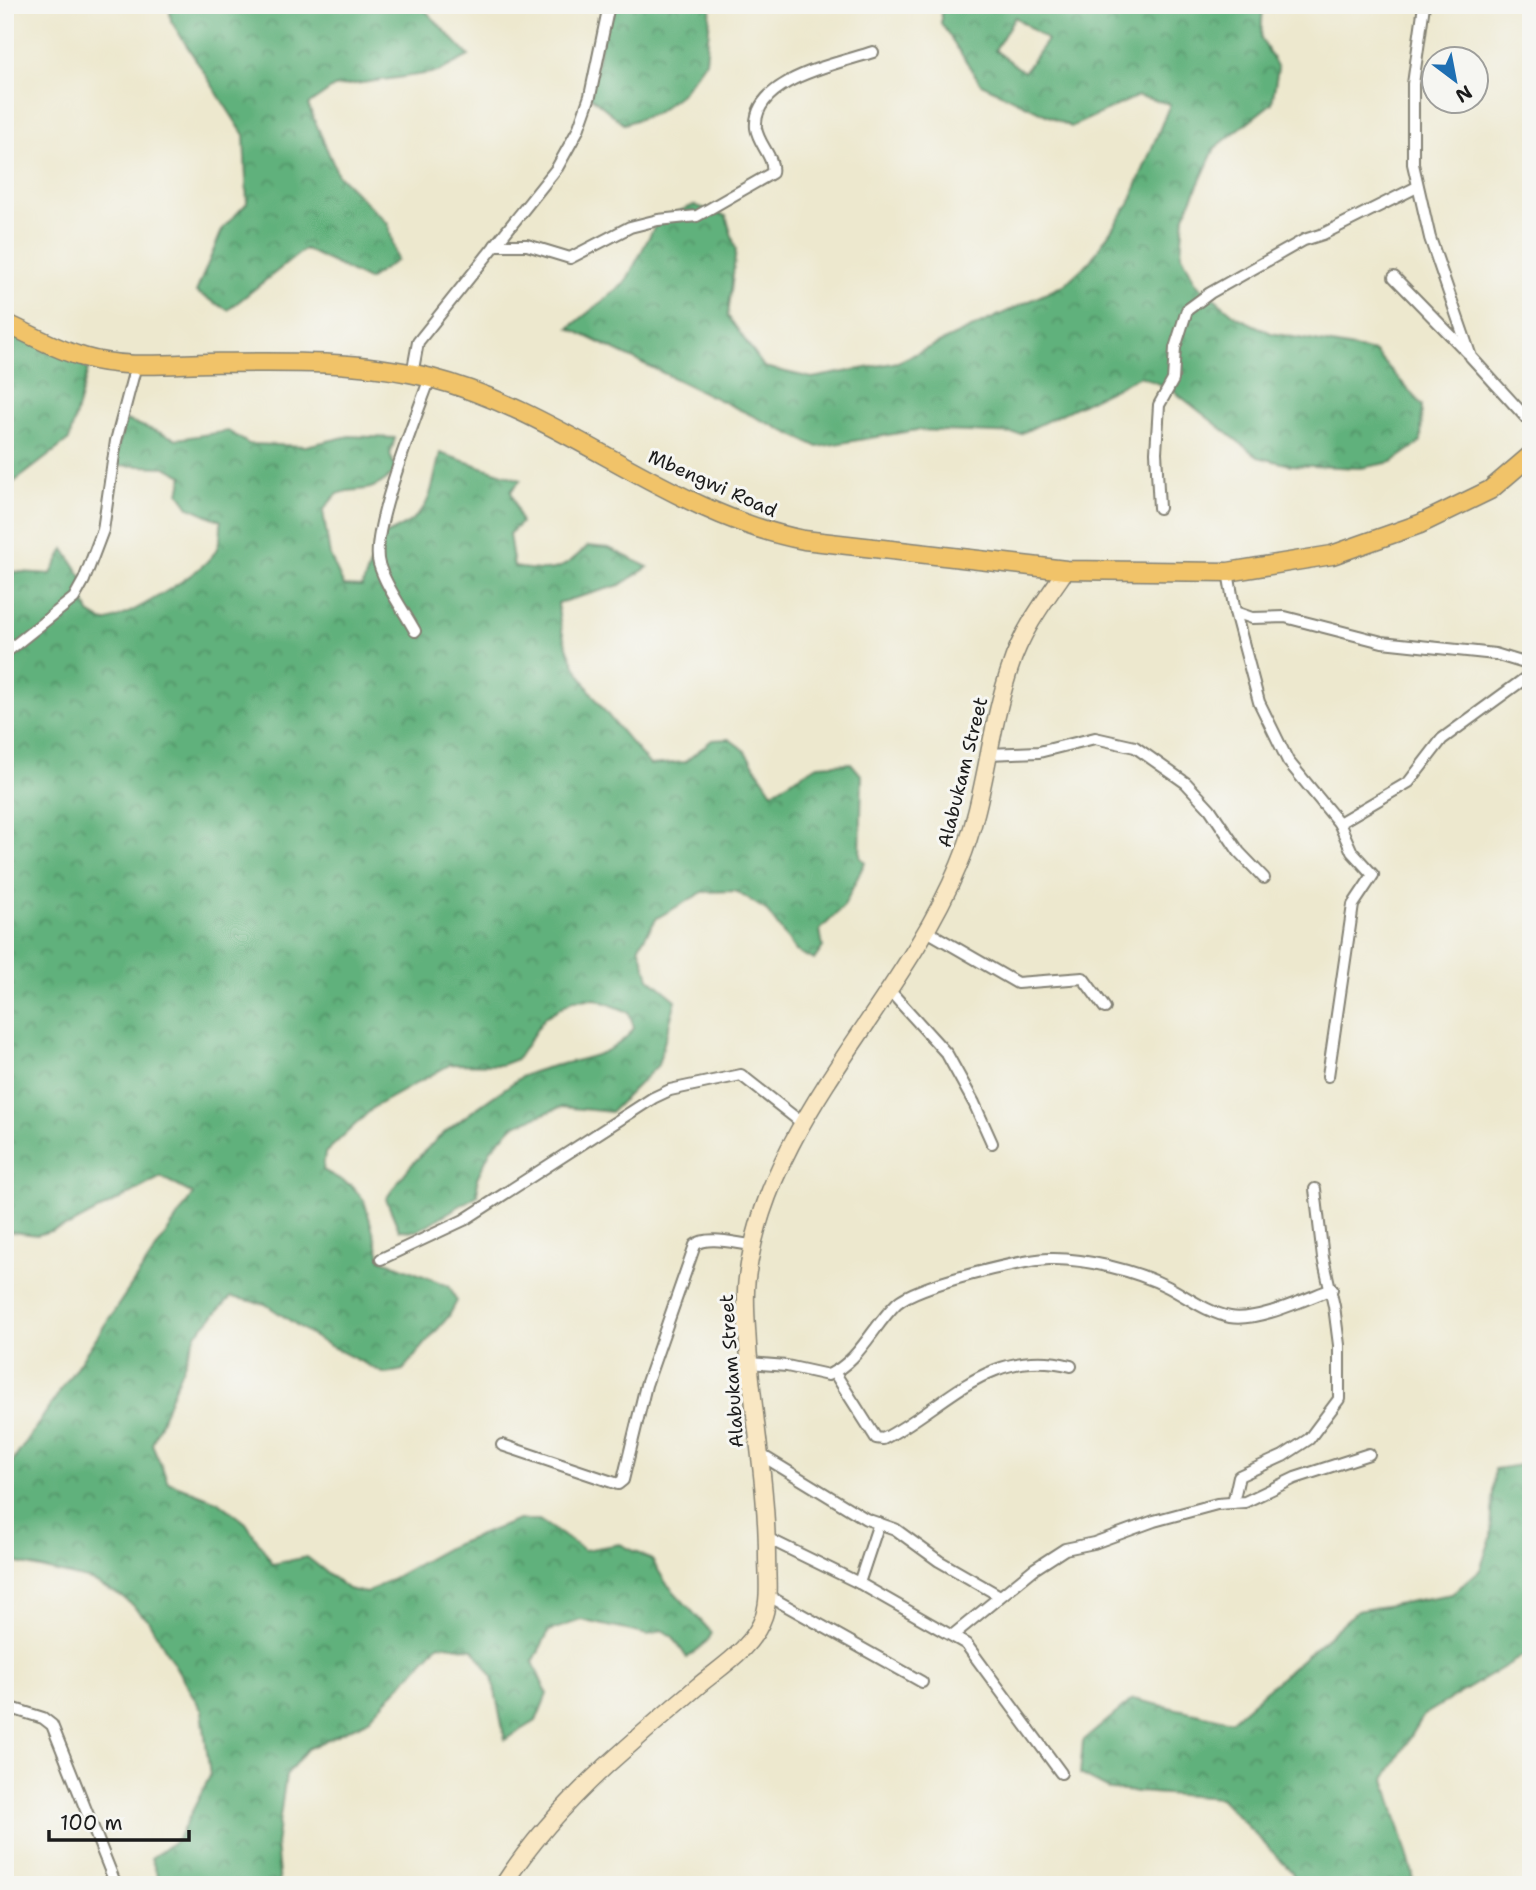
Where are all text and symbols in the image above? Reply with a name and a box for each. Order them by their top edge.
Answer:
north arrow [1420,46,1490,116]
text: N [1451,79,1477,109]
street label: Mbengwi Road [644,444,781,523]
street label: Alabukam Street [932,694,993,850]
street label: Alabukam Street [714,1293,749,1449]
scale bar [49,1799,189,1843]
text: 100 m [60,1809,123,1837]

